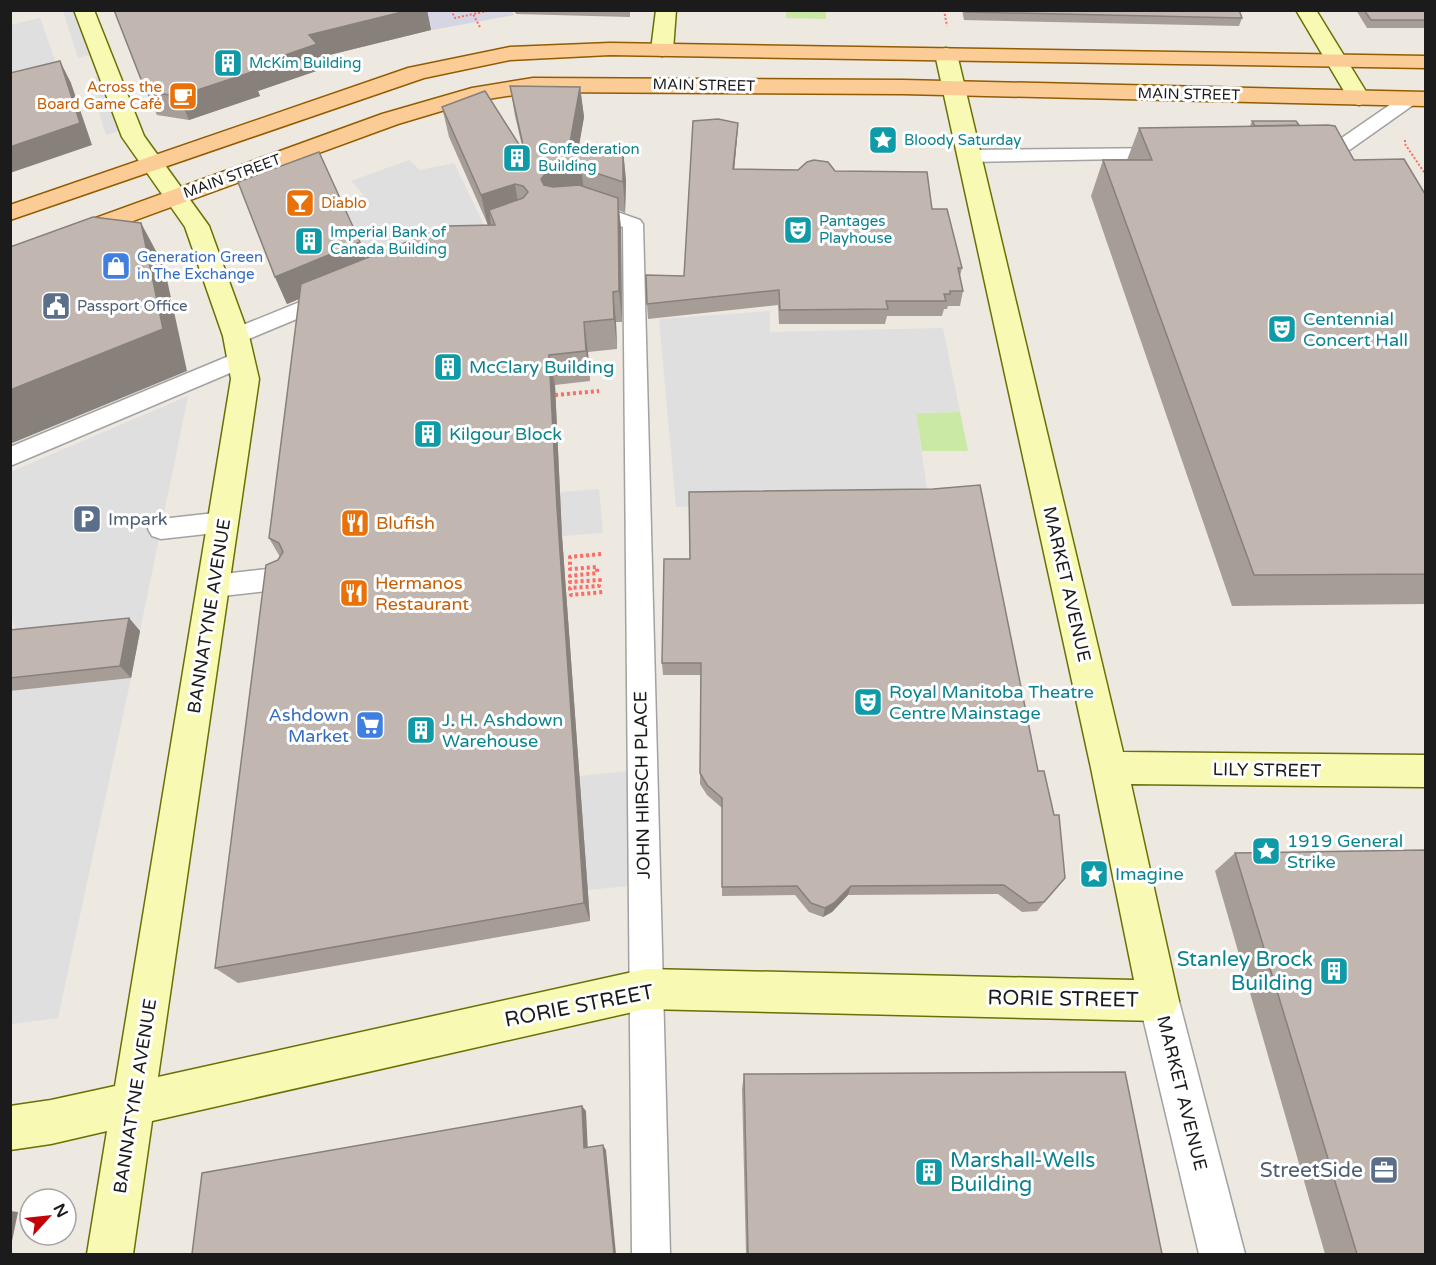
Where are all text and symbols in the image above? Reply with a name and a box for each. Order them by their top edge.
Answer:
building icon: McKim Building [212,47,244,79]
place label: McKim Building [249,54,361,72]
street label: MAIN STREET [653,75,755,95]
place label: Across the Board Game Café [37,78,162,113]
cafe icon: Across the Board Game Café [167,80,199,112]
street label: MAIN STREET [1138,84,1240,104]
place icon: Bloody Saturday [867,124,899,156]
place label: Bloody Saturday [904,131,1021,149]
place label: Confederation Building [538,140,640,175]
building icon: Confederation Building [501,142,533,174]
street label: MAIN STREET [181,150,283,202]
bar icon: Diablo [284,187,316,219]
place label: Diablo [321,194,367,212]
place label: Pantages Playhouse [819,212,892,247]
theatre icon: Pantages Playhouse [782,214,814,246]
place label: Imperial Bank of Canada Building [330,223,447,258]
building icon: Imperial Bank of Canada Building [293,225,325,257]
place label: Generation Green in The Exchange [137,248,263,283]
shop icon: Generation Green in The Exchange [100,250,132,282]
public building icon: Passport Office [40,290,72,322]
place label: Passport Office [77,297,188,315]
place label: Centennial Concert Hall [1303,308,1408,351]
theatre icon: Centennial Concert Hall [1266,313,1298,345]
building icon: McClary Building [432,351,464,383]
place label: McClary Building [469,356,614,378]
building icon: Kilgour Block [412,418,444,450]
place label: Kilgour Block [449,423,562,445]
parking icon: Impark [71,503,103,535]
street label: MARKET AVENUE [1038,504,1096,664]
restaurant icon: Blufish [339,507,371,539]
place label: Impark [108,508,168,530]
place label: Blufish [376,512,435,534]
street label: BANNATYNE AVENUE [183,517,235,715]
place label: Hermanos Restaurant [375,572,469,615]
restaurant icon: Hermanos Restaurant [338,577,370,609]
place label: Royal Manitoba Theatre Centre Mainstage [889,681,1094,724]
theatre icon: Royal Manitoba Theatre Centre Mainstage [852,686,884,718]
street label: JOHN HIRSCH PLACE [629,691,655,879]
place label: Ashdown Market [269,704,349,747]
supermarket icon: Ashdown Market [354,709,386,741]
place label: J. H. Ashdown Warehouse [442,709,563,752]
building icon: J. H. Ashdown Warehouse [405,714,437,746]
street label: LILY STREET [1213,758,1321,782]
place label: 1919 General Strike [1287,830,1403,873]
place icon: 1919 General Strike [1250,835,1282,867]
place icon: Imagine [1078,858,1110,890]
place label: Imagine [1115,863,1184,885]
place label: Stanley Brock Building [1177,947,1313,996]
building icon: Stanley Brock Building [1318,955,1350,987]
street label: RORIE STREET [502,979,656,1033]
street label: RORIE STREET [987,985,1139,1013]
street label: BANNATYNE AVENUE [109,997,161,1195]
street label: MARKET AVENUE [1152,1013,1212,1173]
place label: Marshall-Wells Building [950,1148,1095,1197]
office icon: StreetSide [1368,1154,1400,1186]
building icon: Marshall-Wells Building [913,1156,945,1188]
place label: StreetSide [1260,1158,1363,1183]
north arrow [18,1187,78,1247]
text: N [49,1200,72,1221]

